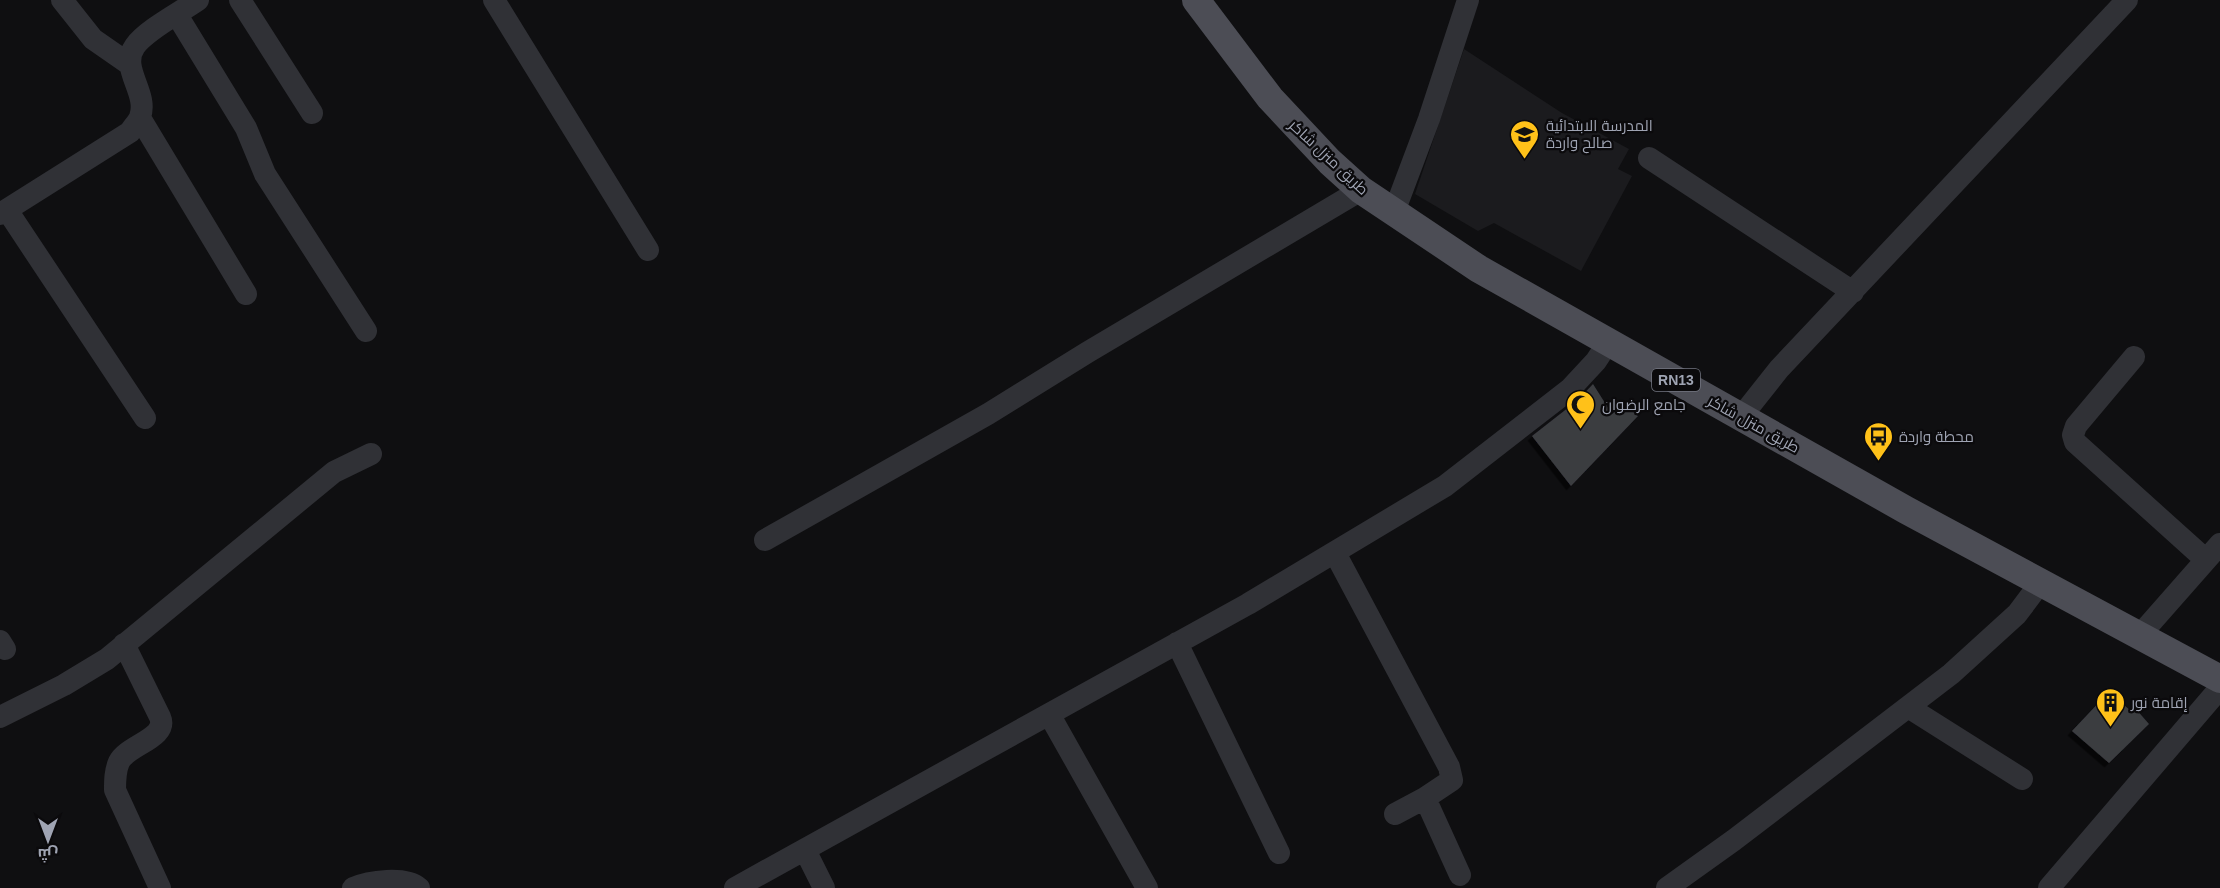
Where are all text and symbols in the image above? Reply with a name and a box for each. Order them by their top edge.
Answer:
street label: طريق منزل شاكر [1284,115,1372,199]
place label: المدرسة الابتدائية صالح واردة [1546,117,1653,154]
school or university icon: المدرسة الابتدائية صالح واردة [1509,118,1541,160]
road number: RN13 [1652,369,1700,391]
mosque icon: جامع الرضوان [1565,388,1597,430]
street label: طريق منزل شاكر [1703,391,1803,458]
place label: جامع الرضوان [1602,396,1686,416]
bus stop icon: محطة واردة [1862,420,1894,462]
place label: محطة واردة [1899,428,1974,446]
building icon: إقامة نور [2094,686,2126,728]
place label: إقامة نور [2130,694,2188,712]
north arrow [18,810,78,870]
text: ش [38,845,58,863]

